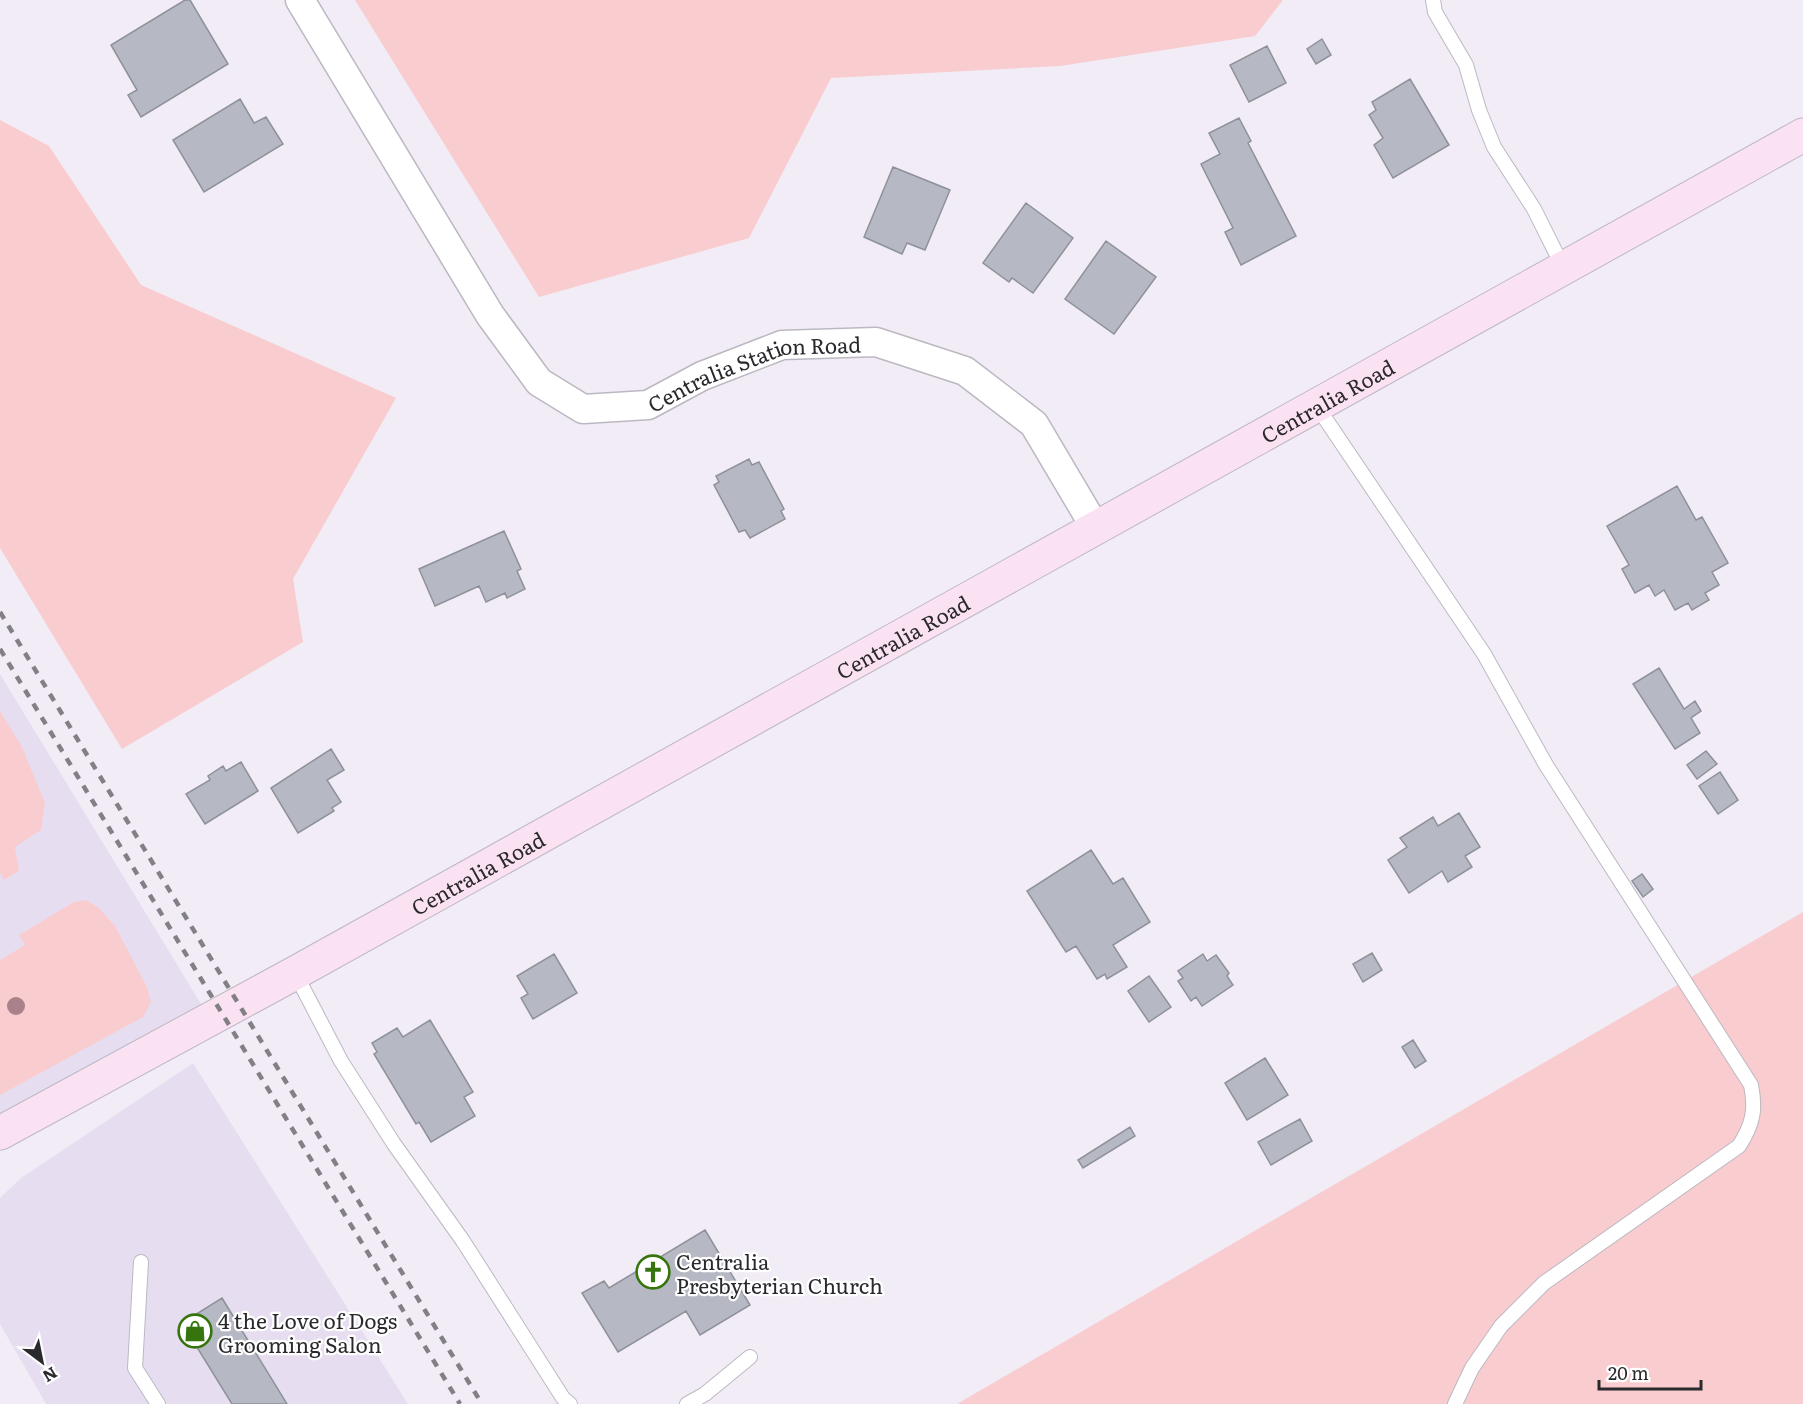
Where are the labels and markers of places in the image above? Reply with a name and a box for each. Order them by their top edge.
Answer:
place label: Centralia Presbyterian Church [676,1245,883,1300]
church icon: Centralia Presbyterian Church [635,1254,671,1290]
place label: 4 the Love of Dogs Grooming Salon [218,1304,397,1359]
shop icon: 4 the Love of Dogs Grooming Salon [177,1313,213,1349]

